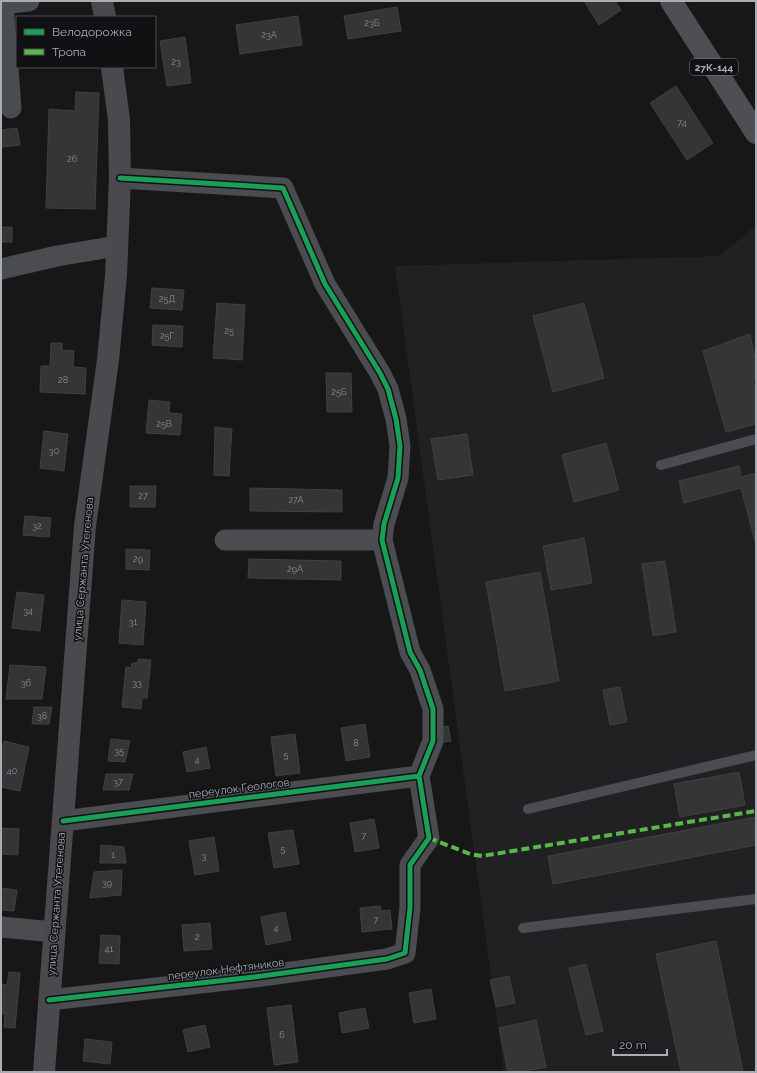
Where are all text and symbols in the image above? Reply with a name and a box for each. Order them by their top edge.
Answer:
legend [16,16,156,68]
house number: 23Б [364,18,380,28]
text: Велодорожка [52,25,132,39]
house number: 23А [261,30,277,40]
text: Тропа [52,45,86,59]
house number: 23 [171,57,181,67]
road number: 27К-144 [690,59,738,75]
house number: 74 [677,118,687,128]
house number: 26 [67,154,78,164]
house number: 25Д [159,294,175,304]
house number: 25 [224,326,234,336]
house number: 25Г [160,331,174,341]
house number: 28 [58,375,68,385]
house number: 25Б [331,387,347,397]
house number: 25В [156,419,172,429]
house number: 30 [49,446,60,456]
house number: 27 [138,491,148,501]
house number: 27А [288,495,304,505]
street label: улица Сержанта Утегенова [71,497,96,641]
house number: 32 [32,521,42,531]
house number: 29 [133,554,143,564]
house number: 29А [287,564,303,574]
house number: 34 [23,606,33,616]
house number: 31 [129,617,137,627]
house number: 36 [21,678,32,688]
house number: 33 [132,678,142,688]
house number: 38 [37,711,47,721]
house number: 8 [353,738,359,748]
house number: 35 [114,746,124,756]
house number: 5 [284,750,289,760]
house number: 4 [195,755,200,765]
house number: 40 [7,766,18,776]
street label: переулок Геологов [188,776,290,801]
house number: 37 [113,777,123,787]
house number: 7 [362,831,367,841]
street label: улица Сержанта Утегенова [45,832,68,976]
house number: 5 [281,844,286,854]
house number: 1 [111,850,115,860]
house number: 3 [202,851,207,861]
house number: 39 [102,878,112,888]
house number: 7 [374,915,379,925]
house number: 4 [274,923,279,933]
house number: 2 [195,932,200,942]
house number: 41 [105,944,114,954]
street label: переулок Нефтяников [167,956,285,983]
house number: 6 [279,1030,285,1040]
scale bar [613,1031,667,1057]
text: 20 m [619,1038,647,1052]

